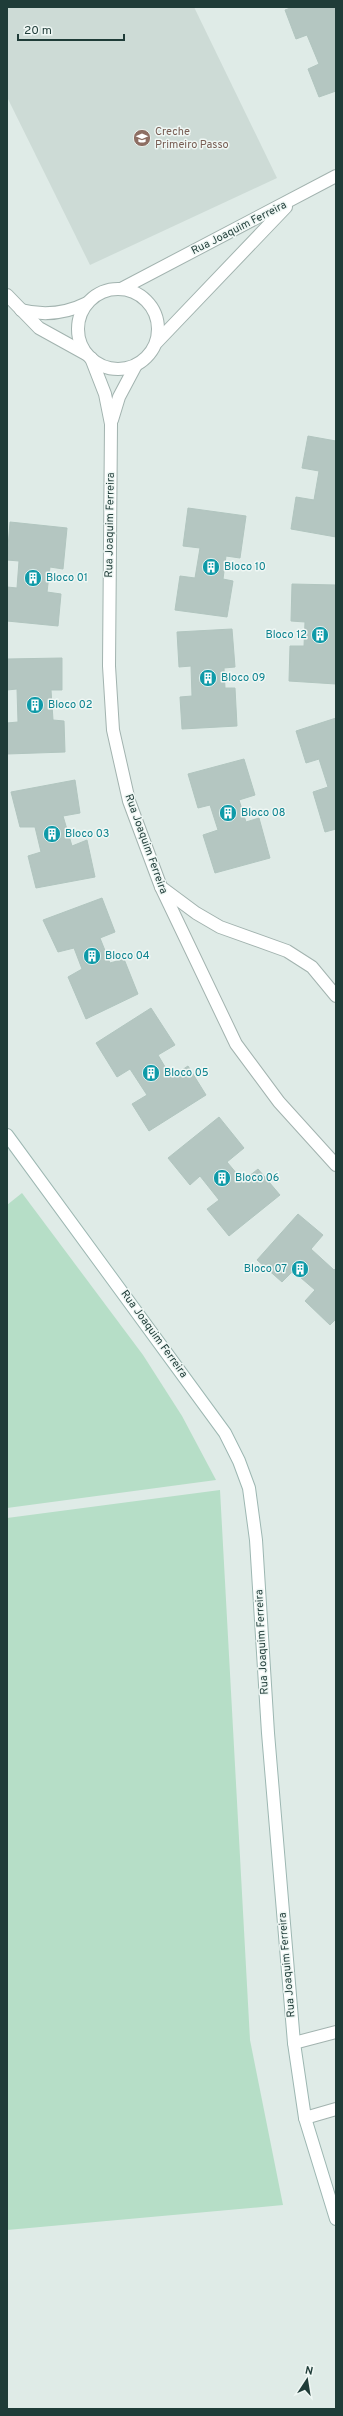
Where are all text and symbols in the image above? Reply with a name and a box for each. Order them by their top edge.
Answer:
scale bar [18,16,124,42]
text: 20 m [24,23,52,39]
place label: Creche Primeiro Passo [155,125,229,152]
school or university icon: Creche Primeiro Passo [132,128,152,148]
street label: Rua Joaquim Ferreira [189,198,289,258]
street label: Rua Joaquim Ferreira [102,472,118,578]
building icon: Bloco 10 [201,557,221,577]
place label: Bloco 10 [224,560,266,574]
building icon: Bloco 01 [23,568,43,588]
place label: Bloco 01 [46,571,88,585]
building icon: Bloco 12 [310,625,330,645]
place label: Bloco 12 [265,628,307,642]
building icon: Bloco 09 [198,668,218,688]
place label: Bloco 09 [221,671,265,685]
building icon: Bloco 02 [25,695,45,715]
place label: Bloco 02 [48,698,93,712]
street label: Rua Joaquim Ferreira [121,792,171,896]
building icon: Bloco 08 [218,803,238,823]
place label: Bloco 08 [241,806,286,820]
building icon: Bloco 03 [42,824,62,844]
place label: Bloco 03 [65,827,109,841]
building icon: Bloco 04 [82,946,102,966]
place label: Bloco 04 [105,949,150,963]
building icon: Bloco 05 [141,1063,161,1083]
place label: Bloco 05 [164,1066,209,1080]
building icon: Bloco 06 [212,1168,232,1188]
place label: Bloco 06 [235,1171,279,1185]
building icon: Bloco 07 [290,1259,310,1279]
place label: Bloco 07 [244,1262,287,1276]
street label: Rua Joaquim Ferreira [117,1287,191,1381]
street label: Rua Joaquim Ferreira [252,1589,272,1695]
street label: Rua Joaquim Ferreira [275,1912,299,2018]
north arrow [287,2360,327,2400]
text: N [304,2364,314,2379]

